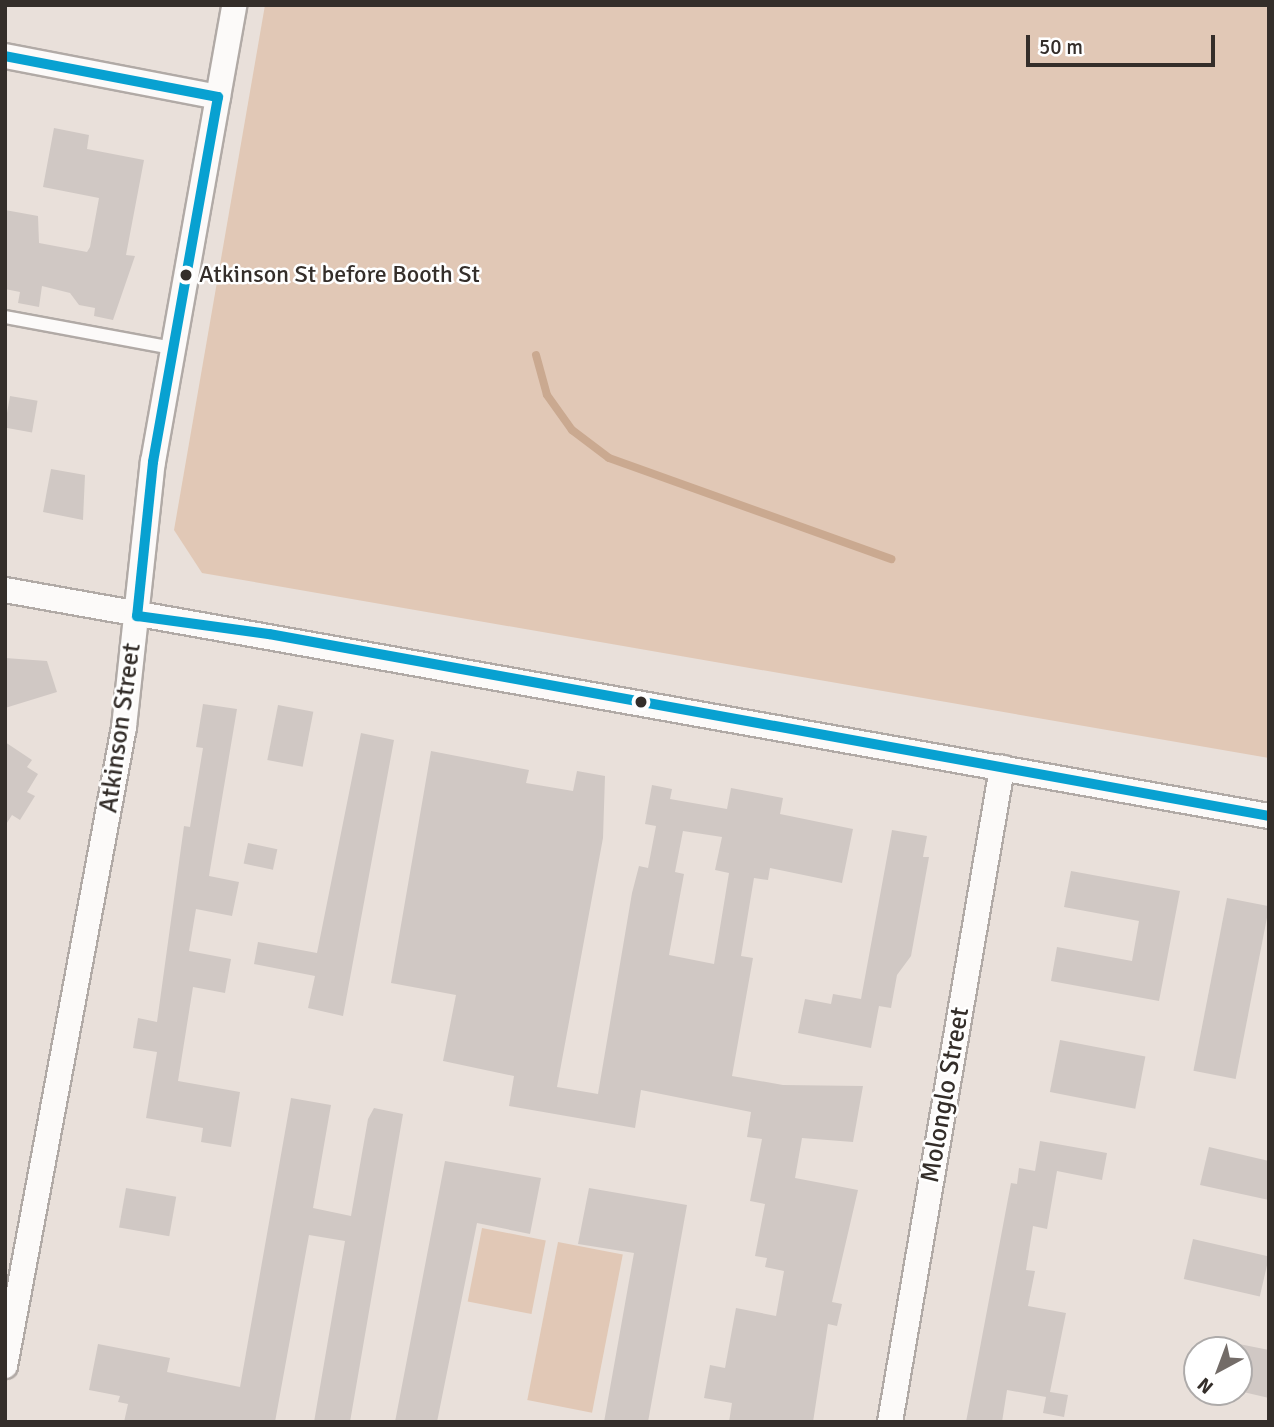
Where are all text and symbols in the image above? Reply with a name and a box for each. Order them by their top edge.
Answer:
scale bar [1029,21,1218,65]
text: 50 m [1039,34,1083,60]
place label: Atkinson St before Booth St [199,261,480,289]
marker: Atkinson St before Booth St [179,268,193,282]
street label: Atkinson Street [94,641,148,815]
unlabelled marker [634,695,648,709]
street label: Molonglo Street [915,1005,977,1185]
north arrow [1183,1336,1253,1406]
text: N [1193,1372,1218,1399]

